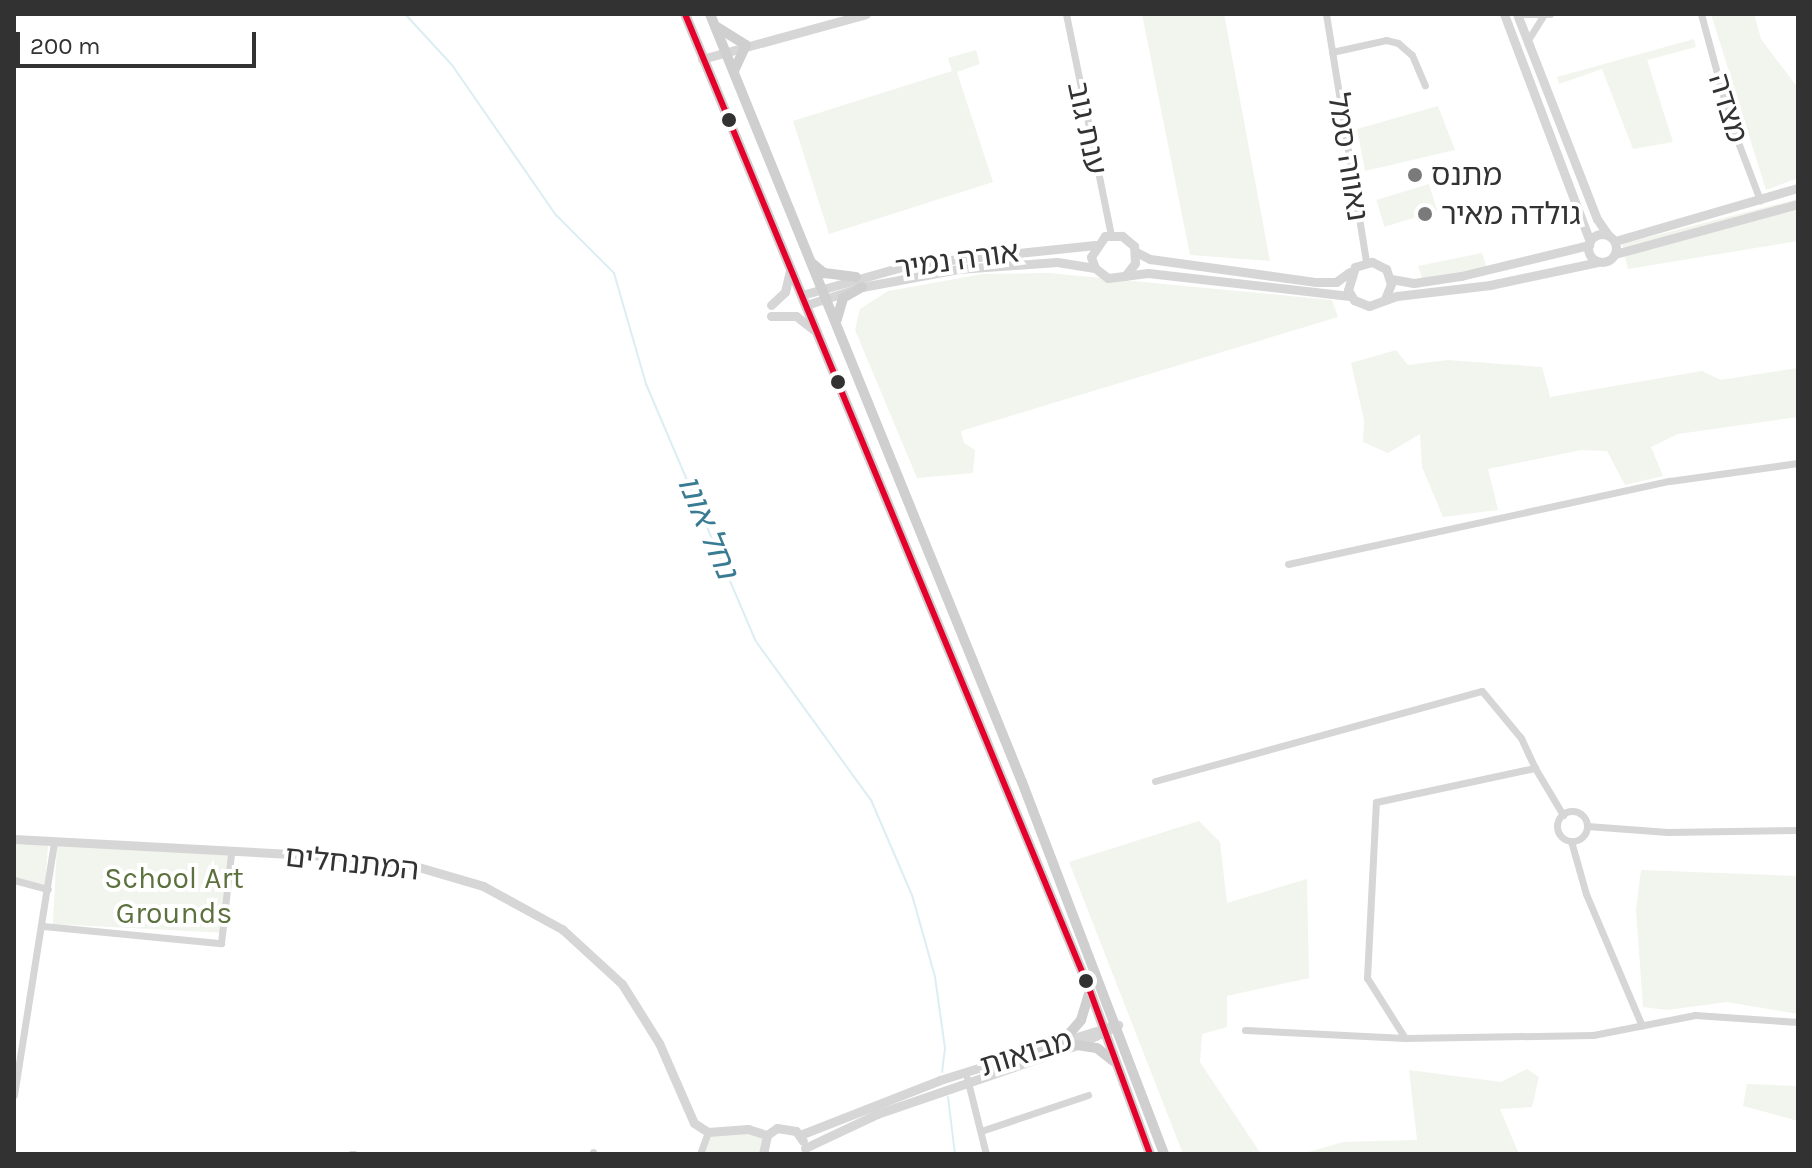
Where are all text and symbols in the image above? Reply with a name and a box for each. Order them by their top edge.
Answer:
scale bar [20,16,260,66]
text: 200 m [30,32,101,60]
street label: מצדה [1700,69,1756,147]
street label: ענת גוב [1060,78,1114,178]
street label: נאווה סמל [1320,90,1376,224]
unlabelled marker [721,112,737,128]
place label: מתנס [1431,157,1502,193]
marker: מתנס [1406,166,1424,184]
place label: גולדה מאיר [1441,196,1581,232]
marker: גולדה מאיר [1416,205,1434,223]
street label: אורה נמיר [893,234,1021,286]
unlabelled marker [830,374,846,390]
water label: נחל אונו [668,470,746,584]
street label: המתנחלים [283,838,421,888]
park label: School Art Grounds [104,860,244,930]
unlabelled marker [1078,973,1094,989]
street label: מבואות [976,1022,1076,1084]

